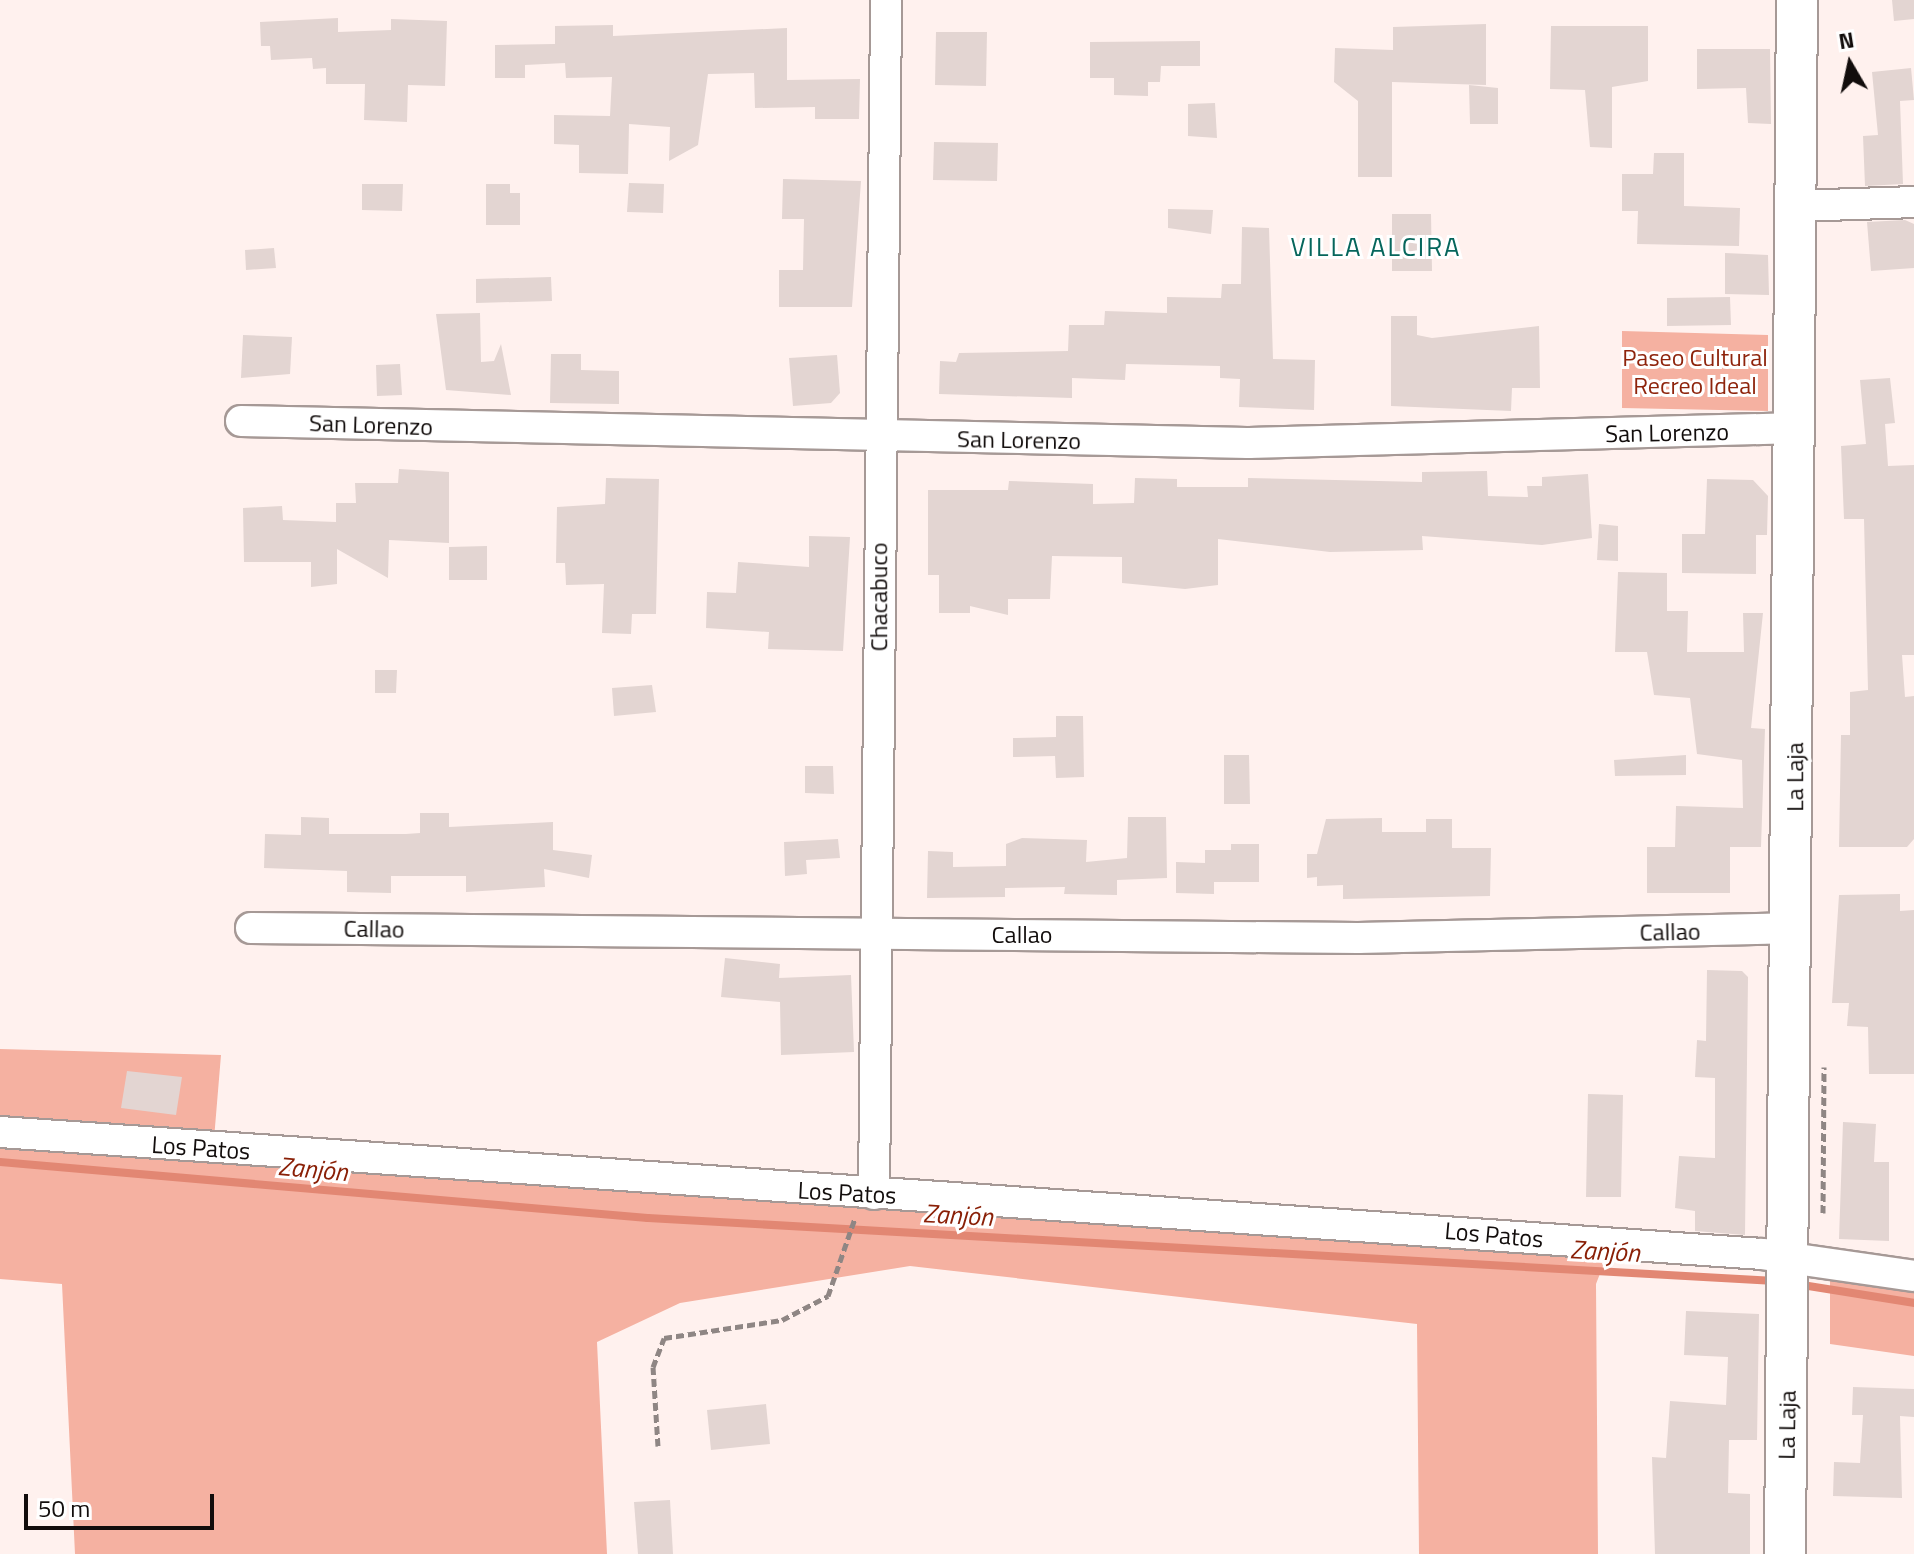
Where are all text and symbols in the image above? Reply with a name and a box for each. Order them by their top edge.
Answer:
text: N [1836,22,1856,58]
north arrow [1810,24,1890,104]
district label: VILLA ALCIRA [1290,231,1462,263]
park label: Paseo Cultural Recreo Ideal [1622,344,1768,400]
street label: San Lorenzo [309,408,433,442]
street label: San Lorenzo [1605,418,1729,448]
street label: San Lorenzo [957,425,1081,455]
street label: Chacabuco [865,543,893,651]
street label: La Laja [1781,742,1809,812]
street label: Callao [343,914,405,944]
street label: Callao [1639,917,1701,947]
street label: Callao [992,921,1052,949]
street label: Los Patos [151,1130,251,1166]
water label: Zanjón [277,1150,349,1188]
street label: Los Patos [797,1176,897,1210]
water label: Zanjón [922,1198,994,1232]
street label: Los Patos [1443,1216,1545,1254]
water label: Zanjón [1569,1234,1641,1268]
street label: La Laja [1772,1390,1802,1460]
scale bar [28,1478,218,1528]
text: 50 m [38,1490,90,1526]

